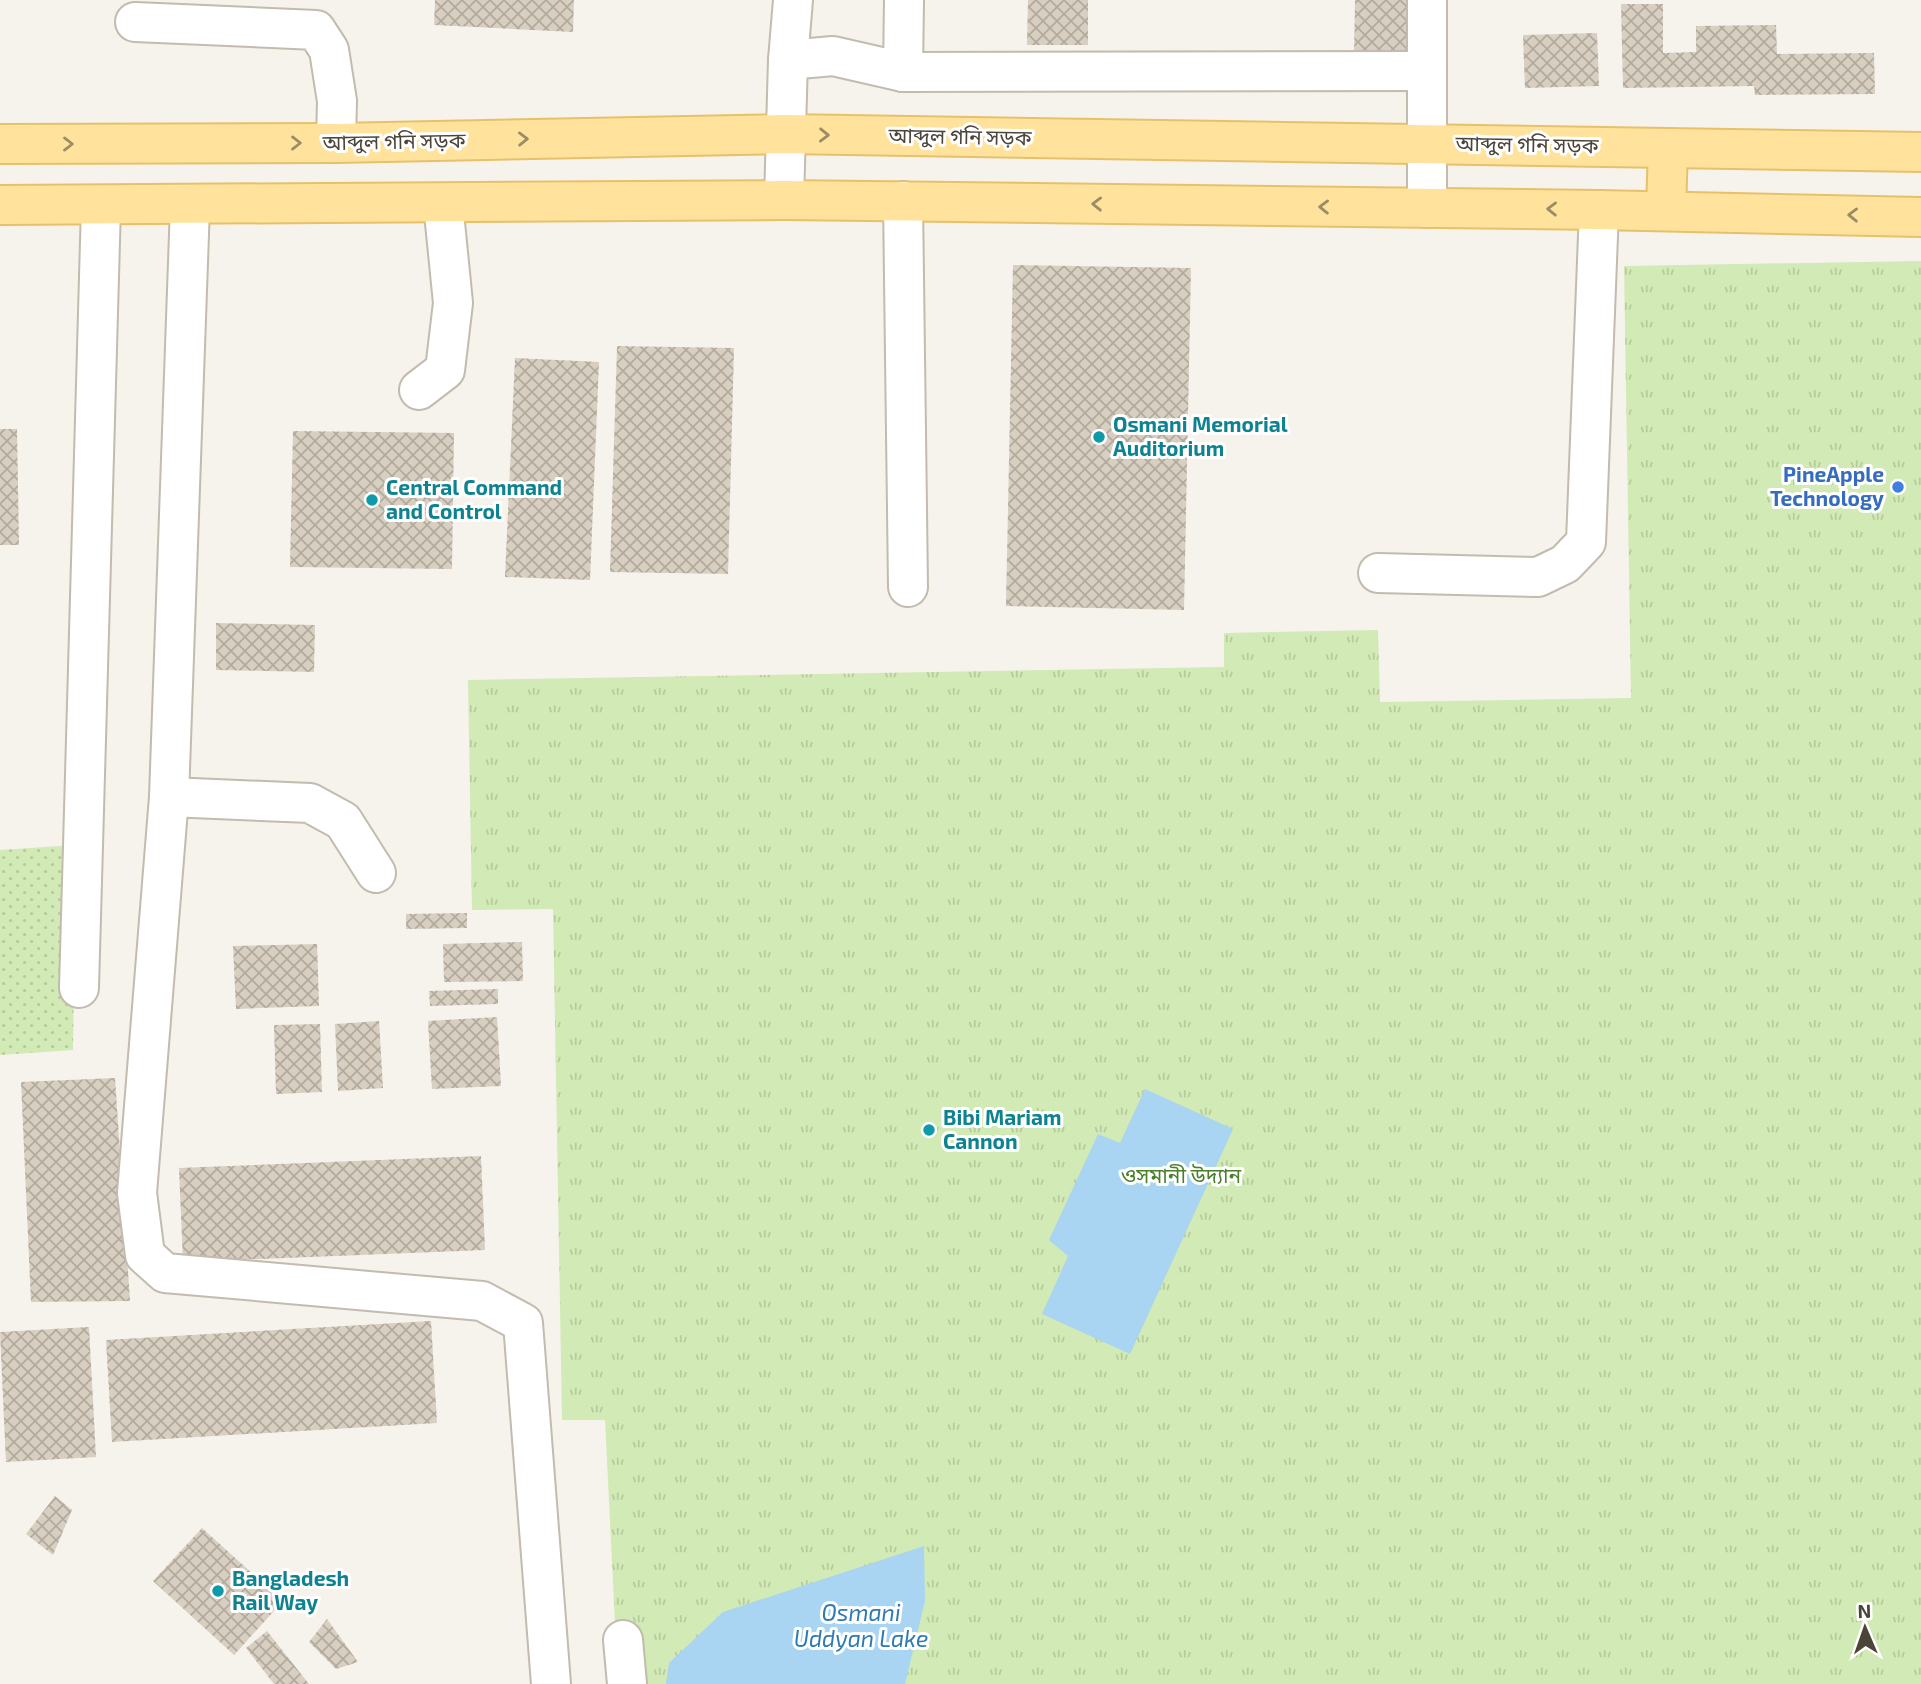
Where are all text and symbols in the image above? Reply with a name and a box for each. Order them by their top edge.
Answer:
street label: আব্দুল গনি সড়ক [887,122,1033,150]
street label: আব্দুল গনি সড়ক [321,127,467,155]
one-way arrow [819,127,830,142]
street label: আব্দুল গনি সড়ক [1454,130,1600,158]
one-way arrow [518,132,529,147]
one-way arrow [291,135,301,151]
one-way arrow [63,136,74,152]
one-way arrow [1091,196,1102,212]
one-way arrow [1319,199,1329,215]
one-way arrow [1546,201,1557,217]
one-way arrow [1847,207,1858,223]
place label: Osmani Memorial Auditorium [1113,411,1288,460]
marker: Osmani Memorial Auditorium [1091,429,1107,445]
place label: PineApple Technology [1770,461,1884,511]
place label: Central Command and Control [386,474,562,523]
marker: PineApple Technology [1890,479,1906,495]
marker: Central Command and Control [364,492,380,508]
place label: Bibi Mariam Cannon [943,1104,1061,1153]
marker: Bibi Mariam Cannon [921,1122,937,1138]
park label: ওসমানী উদ্যান [1121,1162,1242,1187]
place label: Bangladesh Rail Way [232,1565,349,1615]
marker: Bangladesh Rail Way [210,1583,226,1599]
north arrow [1830,1593,1900,1663]
water label: Osmani Uddyan Lake [794,1598,928,1652]
text: N [1857,1599,1872,1622]

